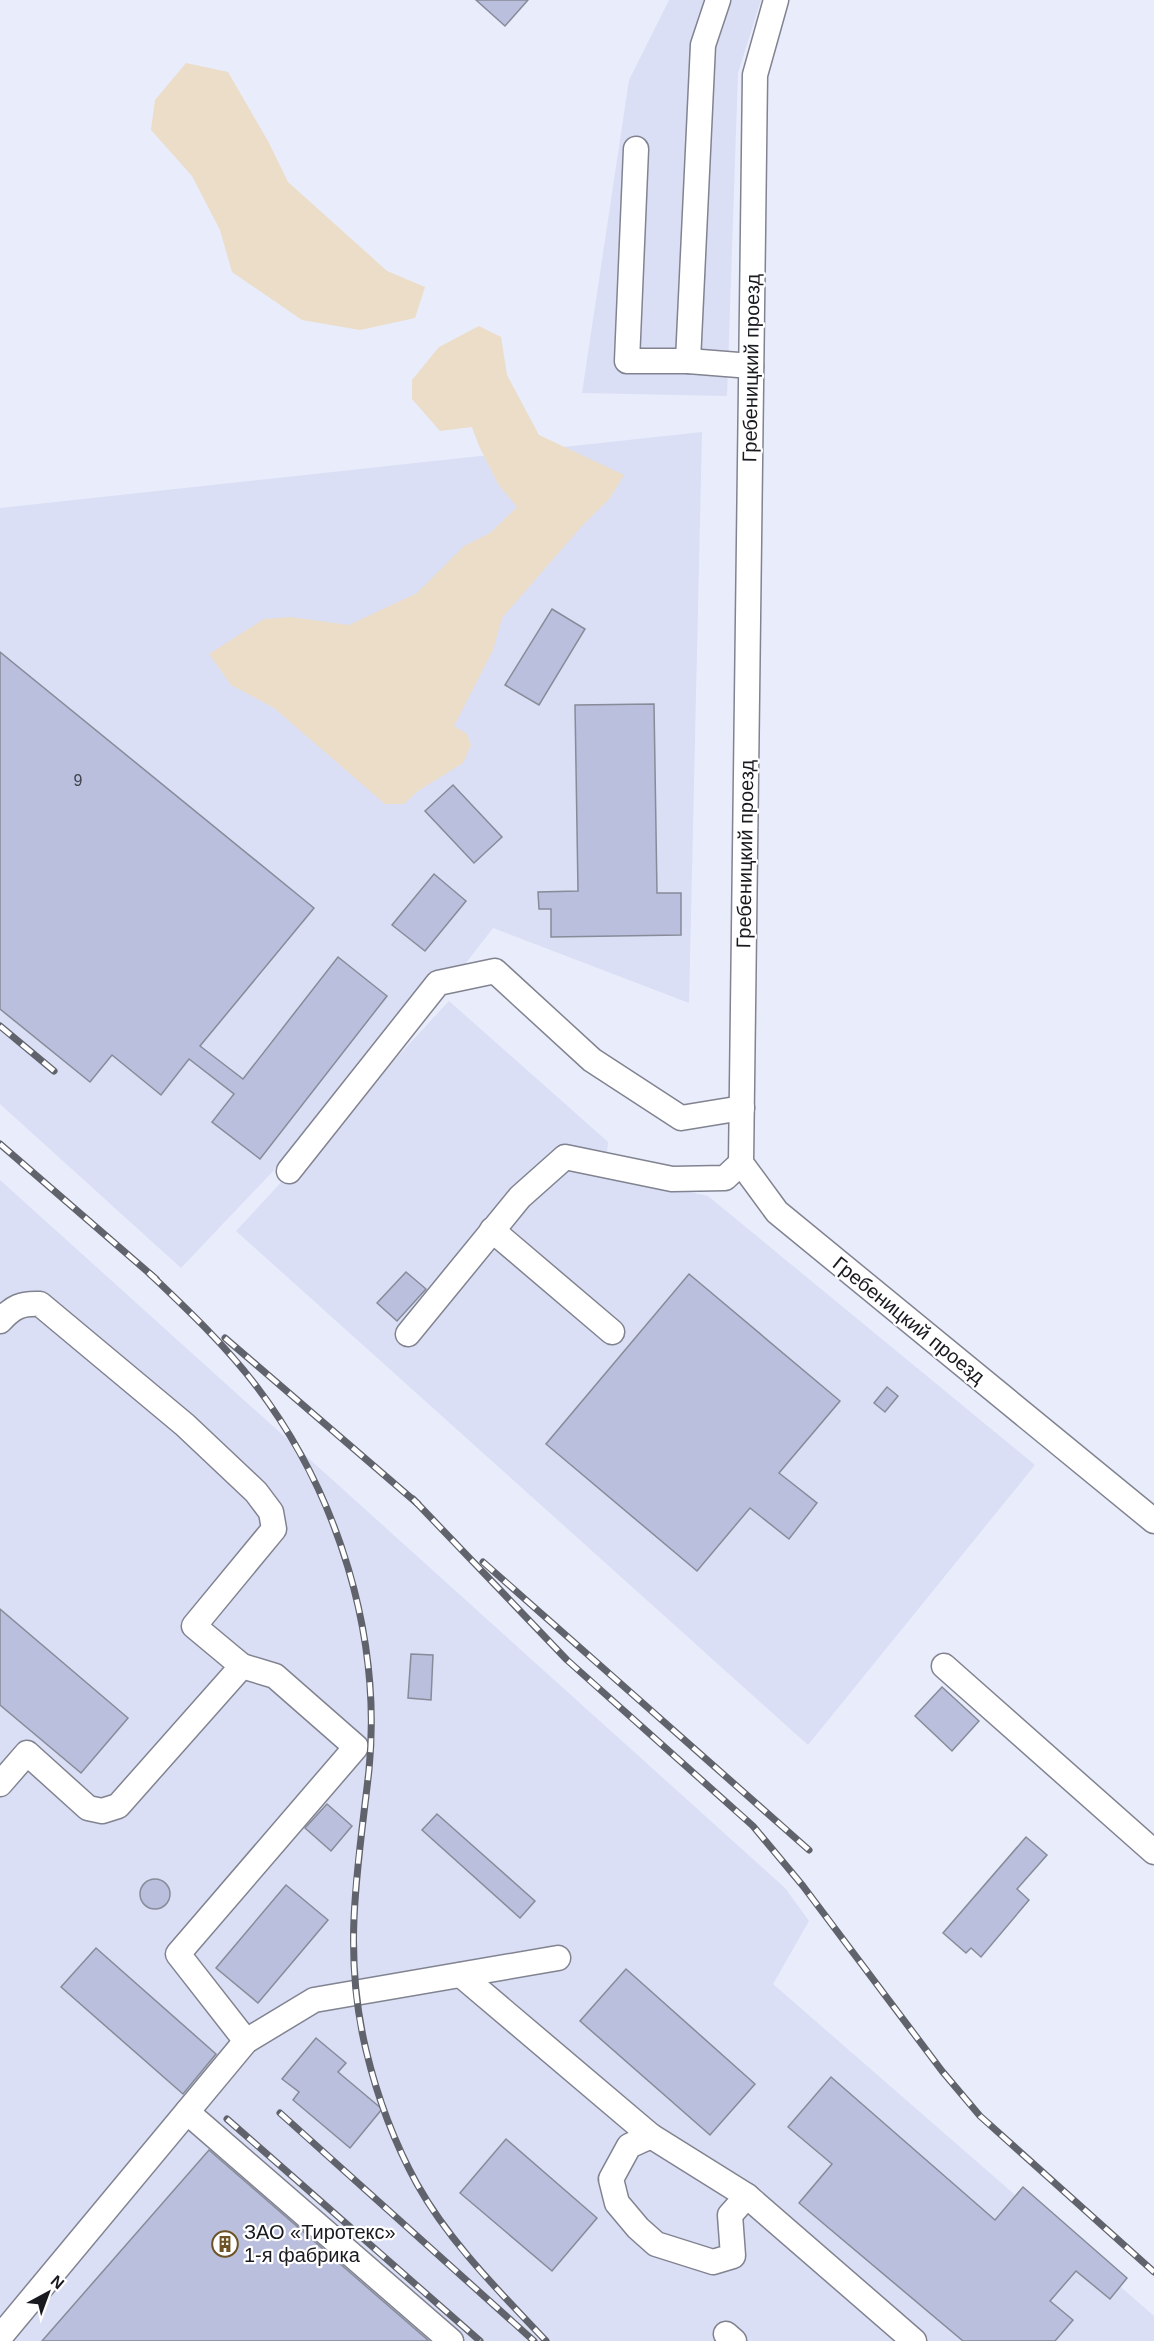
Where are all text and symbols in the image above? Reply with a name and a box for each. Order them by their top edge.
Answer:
street label: Гребеницкий проезд [738,273,764,462]
street label: Гребеницкий проезд [732,759,758,948]
house number: 9 [74,772,83,789]
street label: Гребеницкий проезд [829,1252,989,1388]
place label: ЗАО «Тиротекс» 1-я фабрика [244,2221,396,2266]
building icon: ЗАО «Тиротекс» 1-я фабрика [210,2229,240,2259]
north arrow [18,2263,78,2323]
text: N [48,2272,67,2292]

